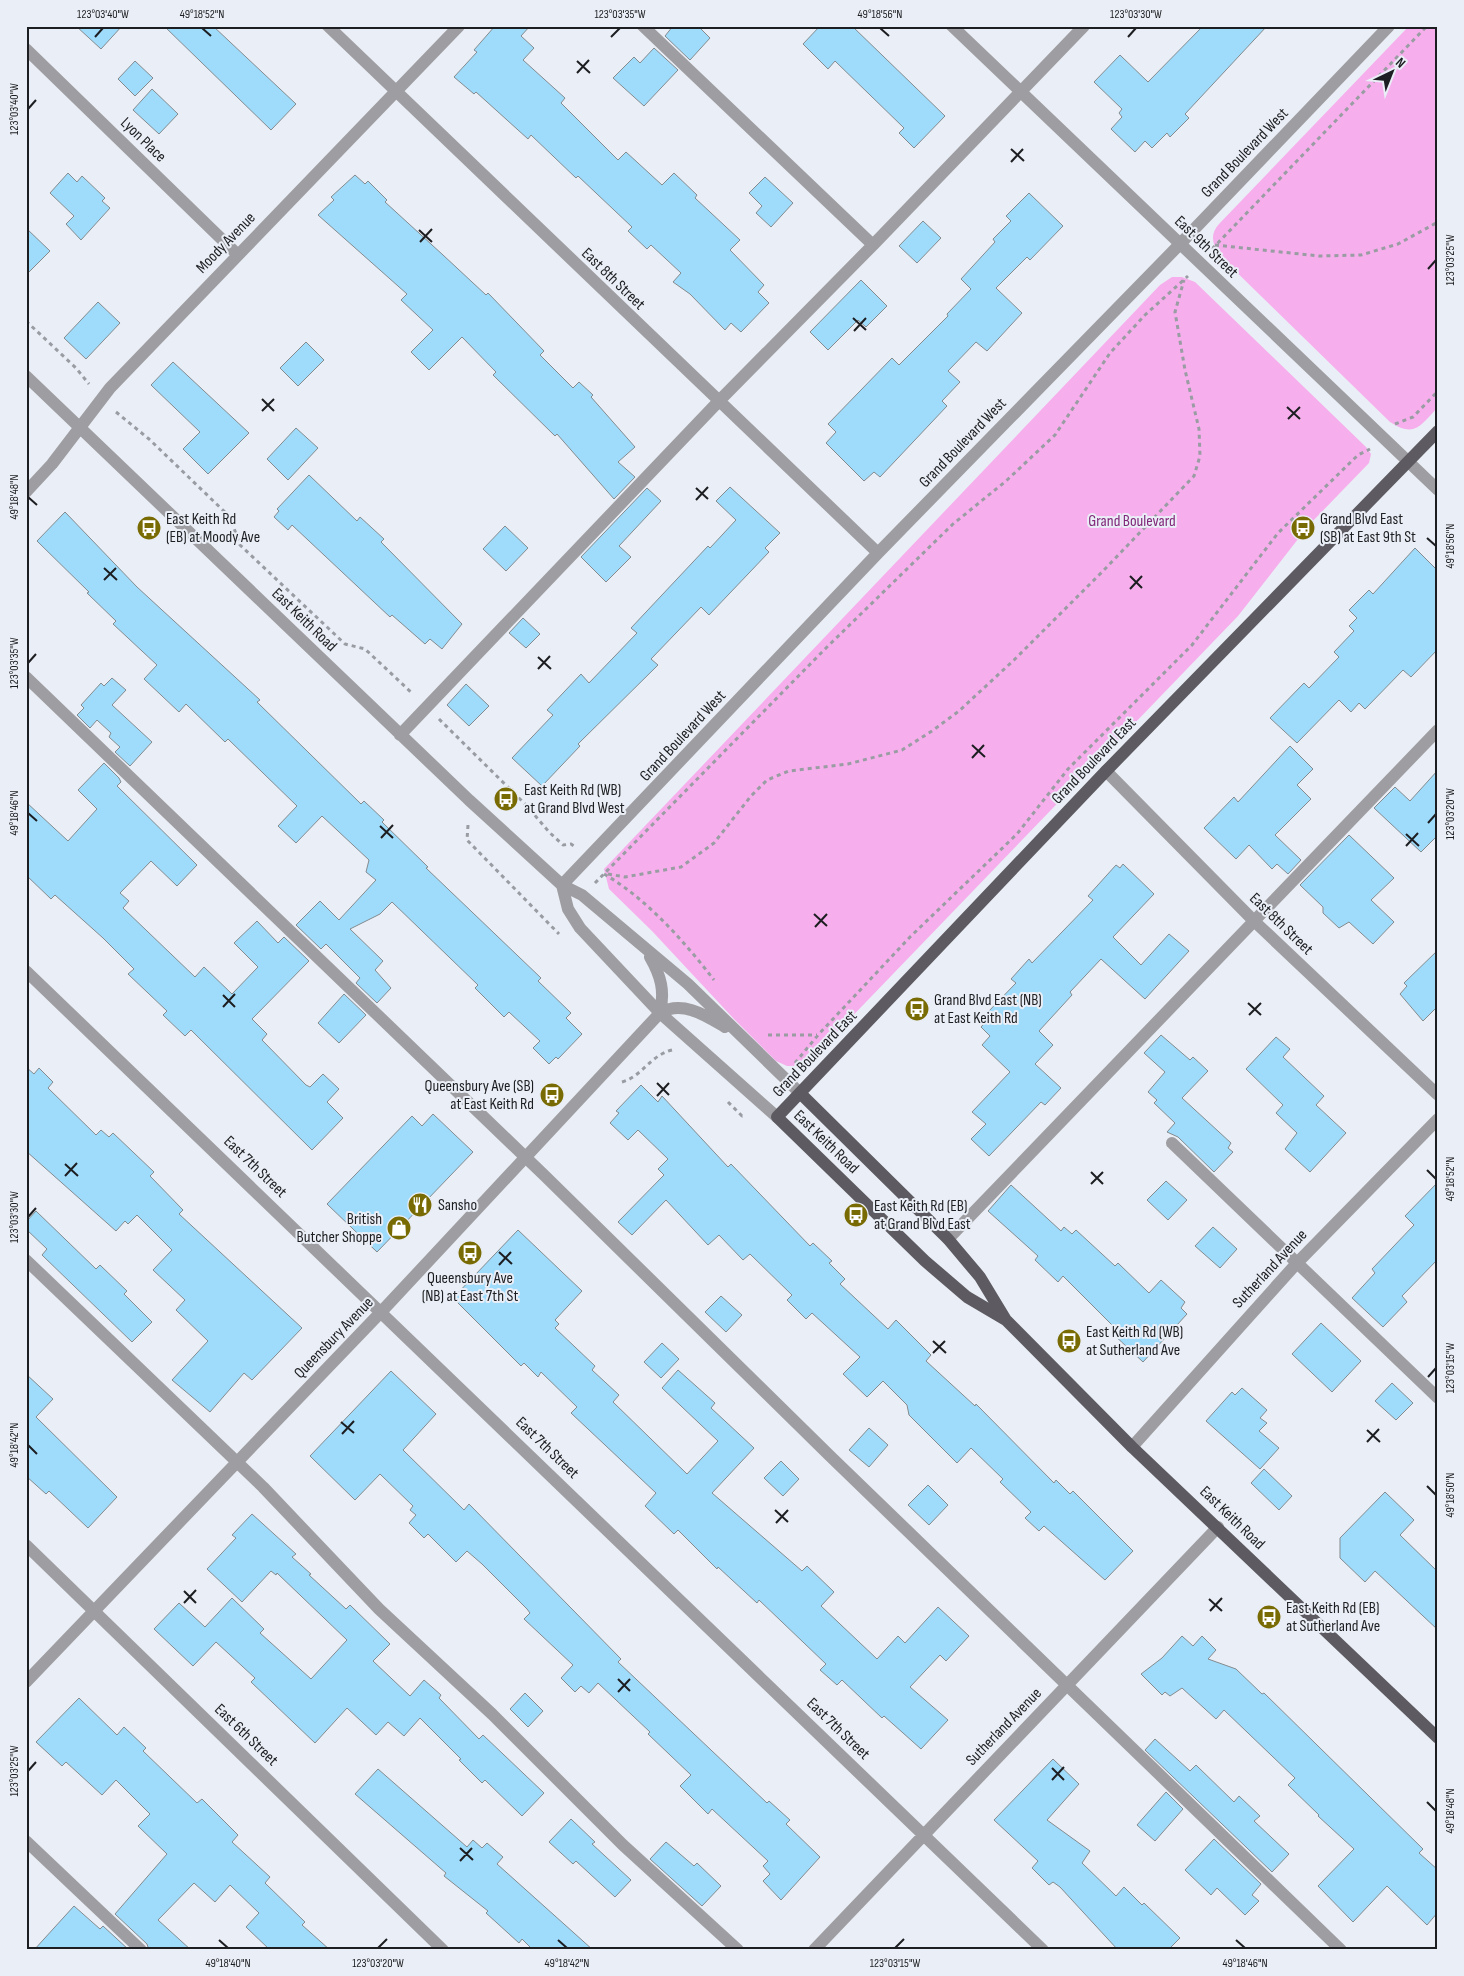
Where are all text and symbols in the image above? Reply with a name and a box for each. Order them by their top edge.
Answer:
text: 123°03'40"W [77,7,129,22]
text: 49°18'52"N [180,7,224,22]
text: 123°03'35"W [594,7,646,22]
text: 49°18'56"N [858,7,902,22]
text: 123°03'30"W [1110,7,1162,22]
north arrow [1366,48,1416,98]
text: N [1392,54,1409,72]
text: 123°03'40"W [7,83,22,135]
street label: Grand Boulevard West [1197,104,1293,202]
street label: Lyon Place [116,114,170,166]
street label: Moody Avenue [192,209,260,277]
street label: East 9th Street [1170,212,1242,282]
text: 123°03'25"W [1443,234,1458,286]
street label: East 8th Street [577,244,649,314]
street label: Grand Boulevard West [915,394,1011,492]
text: 49°18'48"N [7,474,22,520]
place label: East Keith Rd (EB) at Moody Ave [166,510,260,547]
place label: Grand Blvd East (SB) at East 9th St [1320,510,1416,547]
park label: Grand Boulevard [1088,512,1176,531]
bus stop icon: East Keith Rd (EB) at Moody Ave [136,515,162,541]
bus stop icon: Grand Blvd East (SB) at East 9th St [1290,515,1316,541]
text: 49°18'56"N [1443,524,1458,568]
street label: East Keith Road [268,584,340,656]
text: 123°03'35"W [7,637,22,689]
street label: Grand Boulevard West [636,687,730,785]
street label: Grand Boulevard East [1048,714,1140,808]
place label: East Keith Rd (WB) at Grand Blvd West [524,781,625,818]
bus stop icon: East Keith Rd (WB) at Grand Blvd West [493,786,519,812]
text: 123°03'20"W [1443,788,1458,840]
text: 49°18'46"N [7,790,22,836]
street label: East 8th Street [1245,889,1317,959]
place label: Grand Blvd East (NB) at East Keith Rd [934,991,1042,1028]
bus stop icon: Grand Blvd East (NB) at East Keith Rd [904,996,930,1022]
street label: Grand Boulevard East [769,1007,861,1101]
place label: Queensbury Ave (SB) at East Keith Rd [425,1077,534,1114]
bus stop icon: Queensbury Ave (SB) at East Keith Rd [539,1082,565,1108]
street label: East Keith Road [790,1106,862,1178]
street label: East 7th Street [220,1132,291,1202]
text: 49°18'52"N [1443,1157,1458,1201]
text: 123°03'30"W [7,1191,22,1243]
restaurant icon: Sansho [407,1192,433,1218]
place label: Sansho [438,1196,477,1215]
place label: East Keith Rd (EB) at Grand Blvd East [874,1197,971,1234]
bus stop icon: East Keith Rd (EB) at Grand Blvd East [843,1202,869,1228]
place label: British Butcher Shoppe [297,1210,382,1247]
shop icon: British Butcher Shoppe [386,1215,412,1241]
street label: Sutherland Avenue [1229,1226,1311,1312]
bus stop icon: Queensbury Ave (NB) at East 7th St [457,1240,483,1266]
place label: Queensbury Ave (NB) at East 7th St [422,1269,518,1306]
street label: Queensbury Avenue [290,1293,378,1383]
place label: East Keith Rd (WB) at Sutherland Ave [1086,1323,1183,1360]
bus stop icon: East Keith Rd (WB) at Sutherland Ave [1056,1328,1082,1354]
text: 123°03'15"W [1443,1343,1458,1393]
street label: East 7th Street [512,1413,583,1483]
text: 49°18'42"N [7,1423,22,1467]
text: 49°18'50"N [1443,1473,1458,1517]
street label: East Keith Road [1196,1482,1268,1554]
place label: East Keith Rd (EB) at Sutherland Ave [1286,1599,1380,1636]
bus stop icon: East Keith Rd (EB) at Sutherland Ave [1256,1604,1282,1630]
street label: Sutherland Avenue [962,1684,1046,1770]
street label: East 7th Street [803,1694,874,1764]
street label: East 6th Street [210,1700,282,1770]
text: 123°03'25"W [7,1745,22,1797]
text: 49°18'48"N [1443,1788,1458,1834]
text: 49°18'40"N [205,1956,251,1971]
text: 123°03'20"W [352,1956,404,1971]
text: 49°18'42"N [545,1956,589,1971]
text: 123°03'15"W [870,1956,920,1971]
text: 49°18'46"N [1222,1956,1268,1971]

